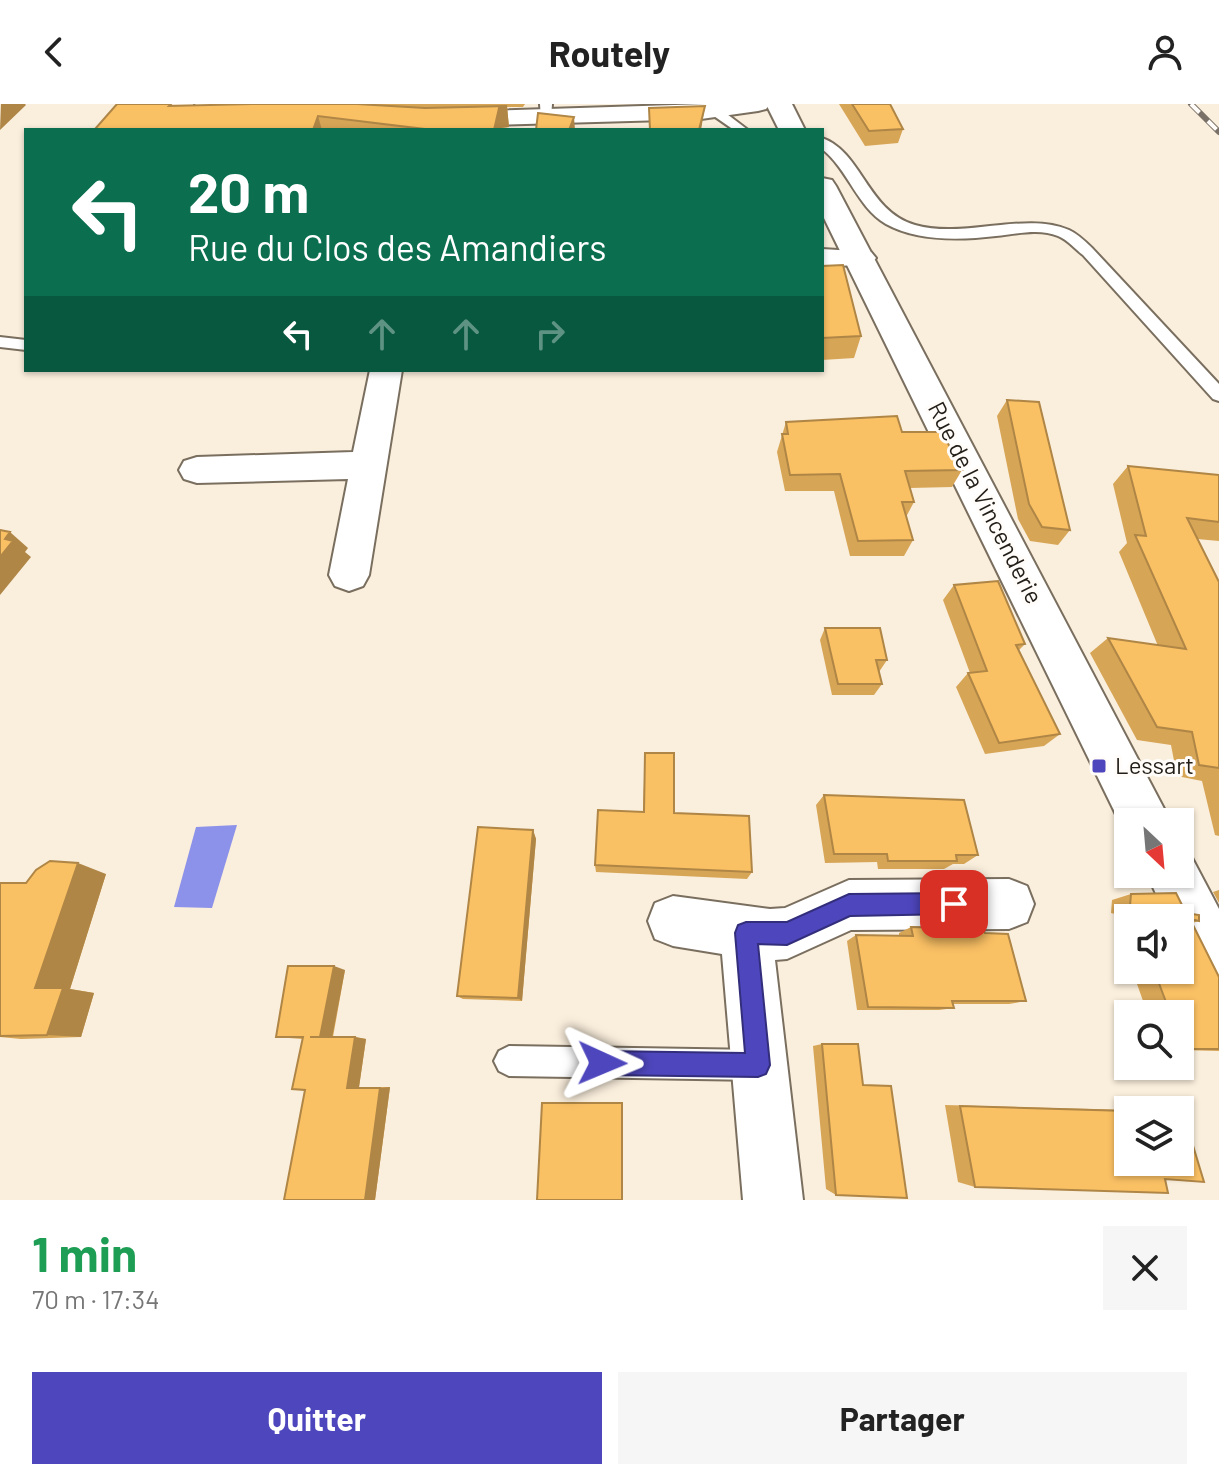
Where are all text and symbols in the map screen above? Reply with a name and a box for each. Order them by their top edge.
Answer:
icon: back [32,30,76,74]
icon: person [1143,30,1187,74]
text: Routely [549,31,670,74]
text: 20 m [188,157,309,224]
icon: left [56,160,160,264]
text: Rue du Clos des Amandiers [188,225,607,268]
icon: left [276,312,320,356]
icon: ahead [360,312,404,356]
icon: ahead [444,312,488,356]
icon: right [528,312,572,356]
street label: Rue de la Vincenderie [923,396,1050,608]
place label: Lessart [1115,750,1194,779]
marker: Lessart [1090,757,1108,775]
north arrow [1114,808,1194,888]
map controls [1114,808,1194,1176]
pin [920,870,988,938]
icon: arrive [932,882,976,926]
button: sound [1114,904,1194,984]
button: search [1114,1000,1194,1080]
position arrow [560,1021,644,1105]
button: layers [1114,1096,1194,1176]
text: 1 min [32,1224,137,1282]
button: close [1103,1226,1187,1310]
text: 70 m · 17:34 [32,1283,159,1314]
button: Quitter [32,1372,602,1464]
button: Partager [618,1372,1187,1464]

